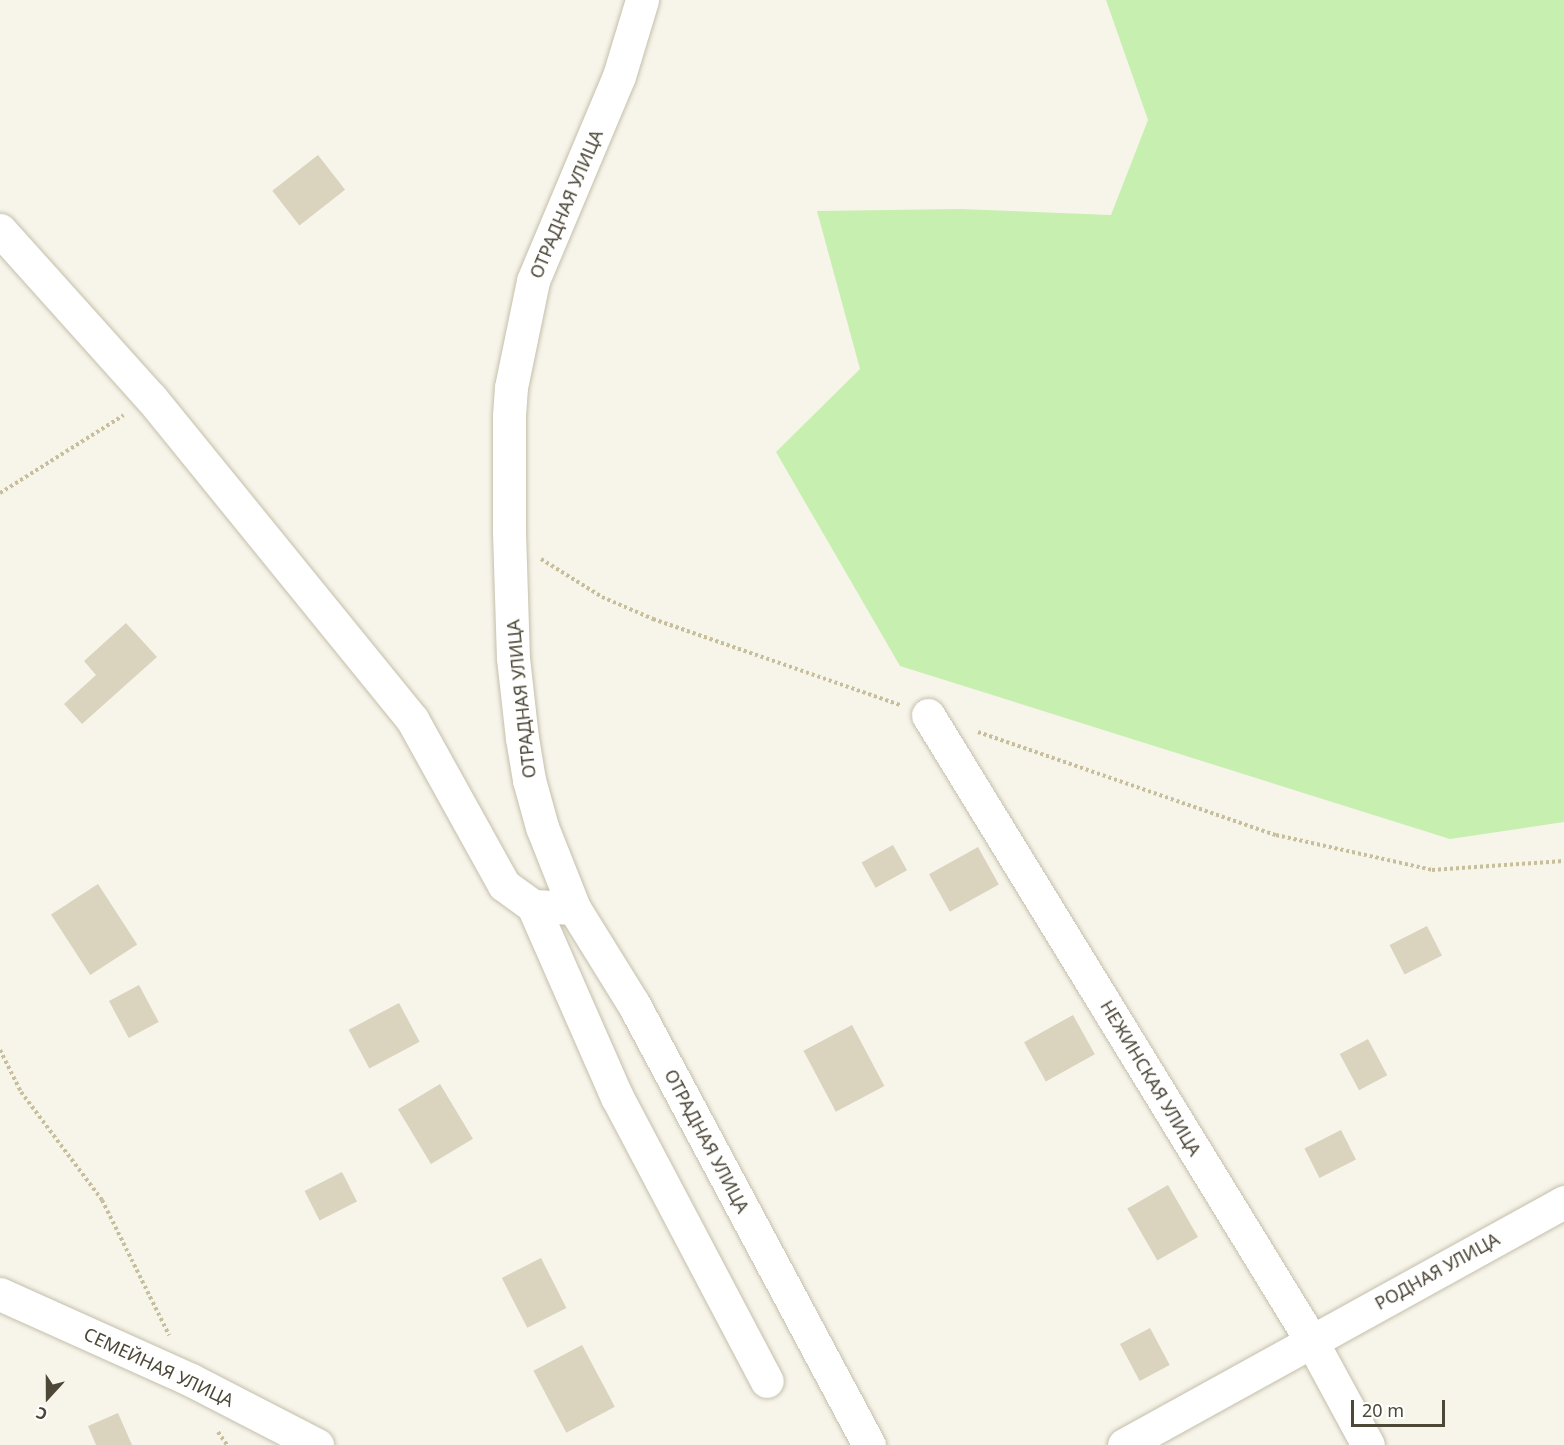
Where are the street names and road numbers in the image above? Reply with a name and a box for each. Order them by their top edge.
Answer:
street label: ОТРАДНАЯ УЛИЦА [525,126,607,282]
street label: ОТРАДНАЯ УЛИЦА [502,619,540,779]
street label: НЕЖИНСКАЯ УЛИЦА [1096,996,1206,1160]
street label: ОТРАДНАЯ УЛИЦА [660,1066,754,1216]
street label: РОДНАЯ УЛИЦА [1371,1228,1503,1314]
street label: СЕМЕЙНАЯ УЛИЦА [81,1323,237,1411]

